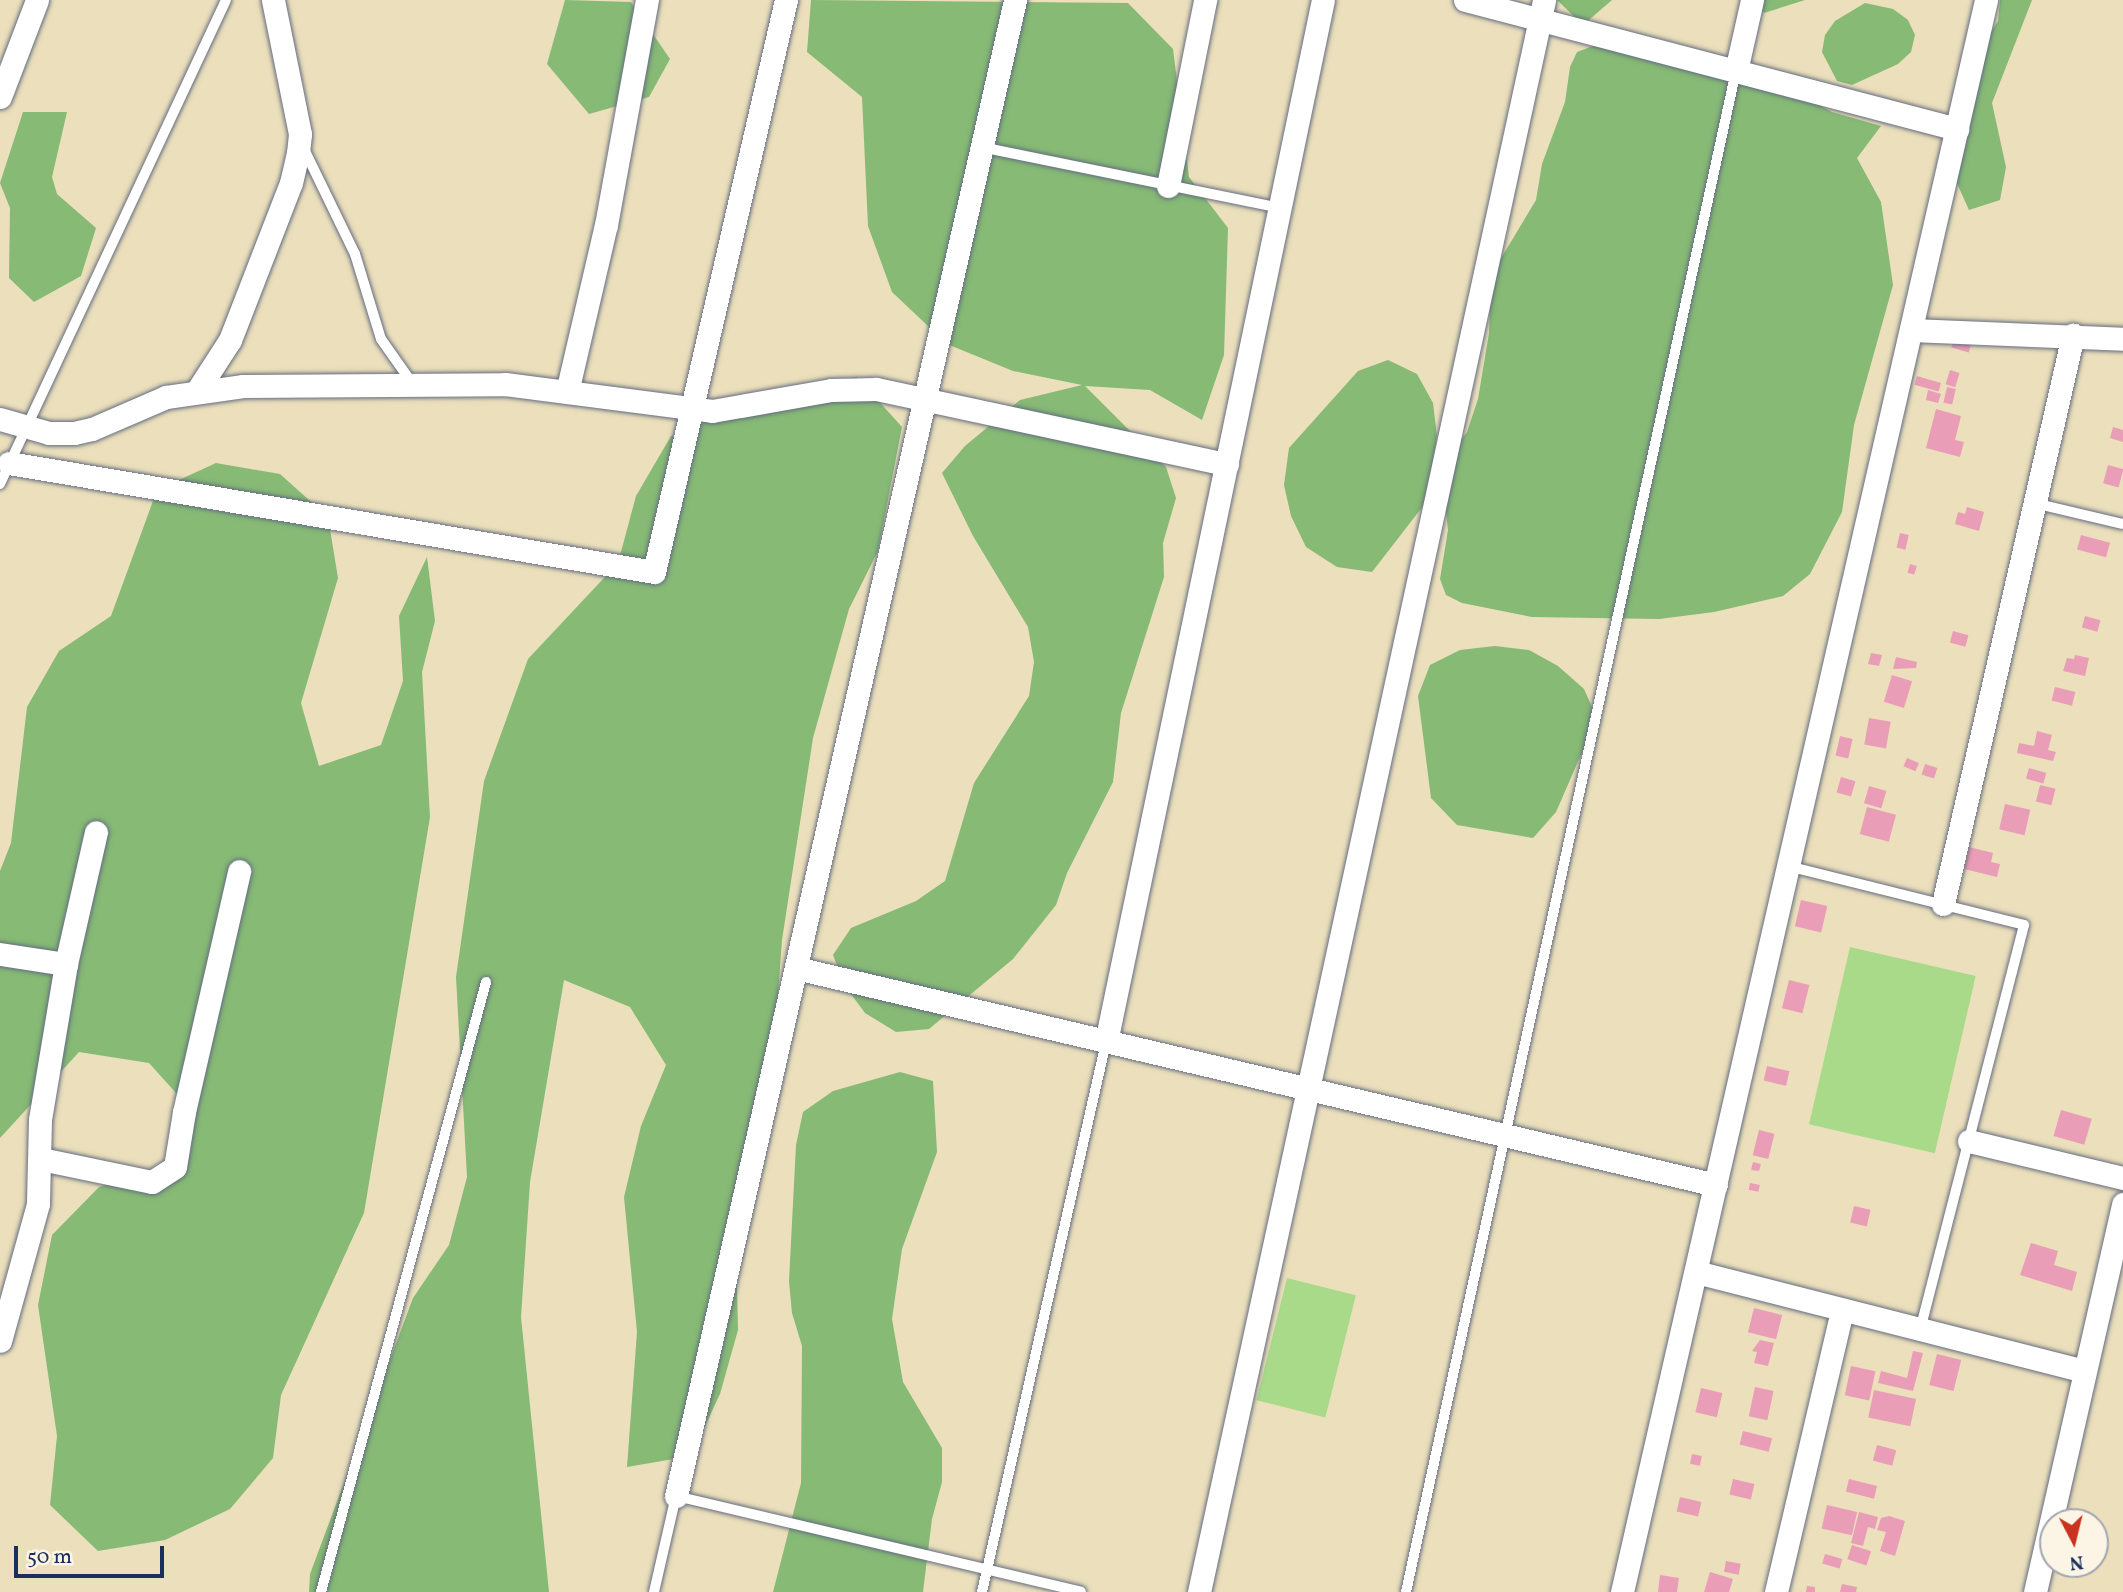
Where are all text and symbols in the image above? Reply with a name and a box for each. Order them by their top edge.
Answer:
north arrow [2039,1508,2109,1578]
scale bar [18,1532,168,1576]
text: 50 m [27,1543,72,1572]
text: N [2068,1548,2085,1576]

